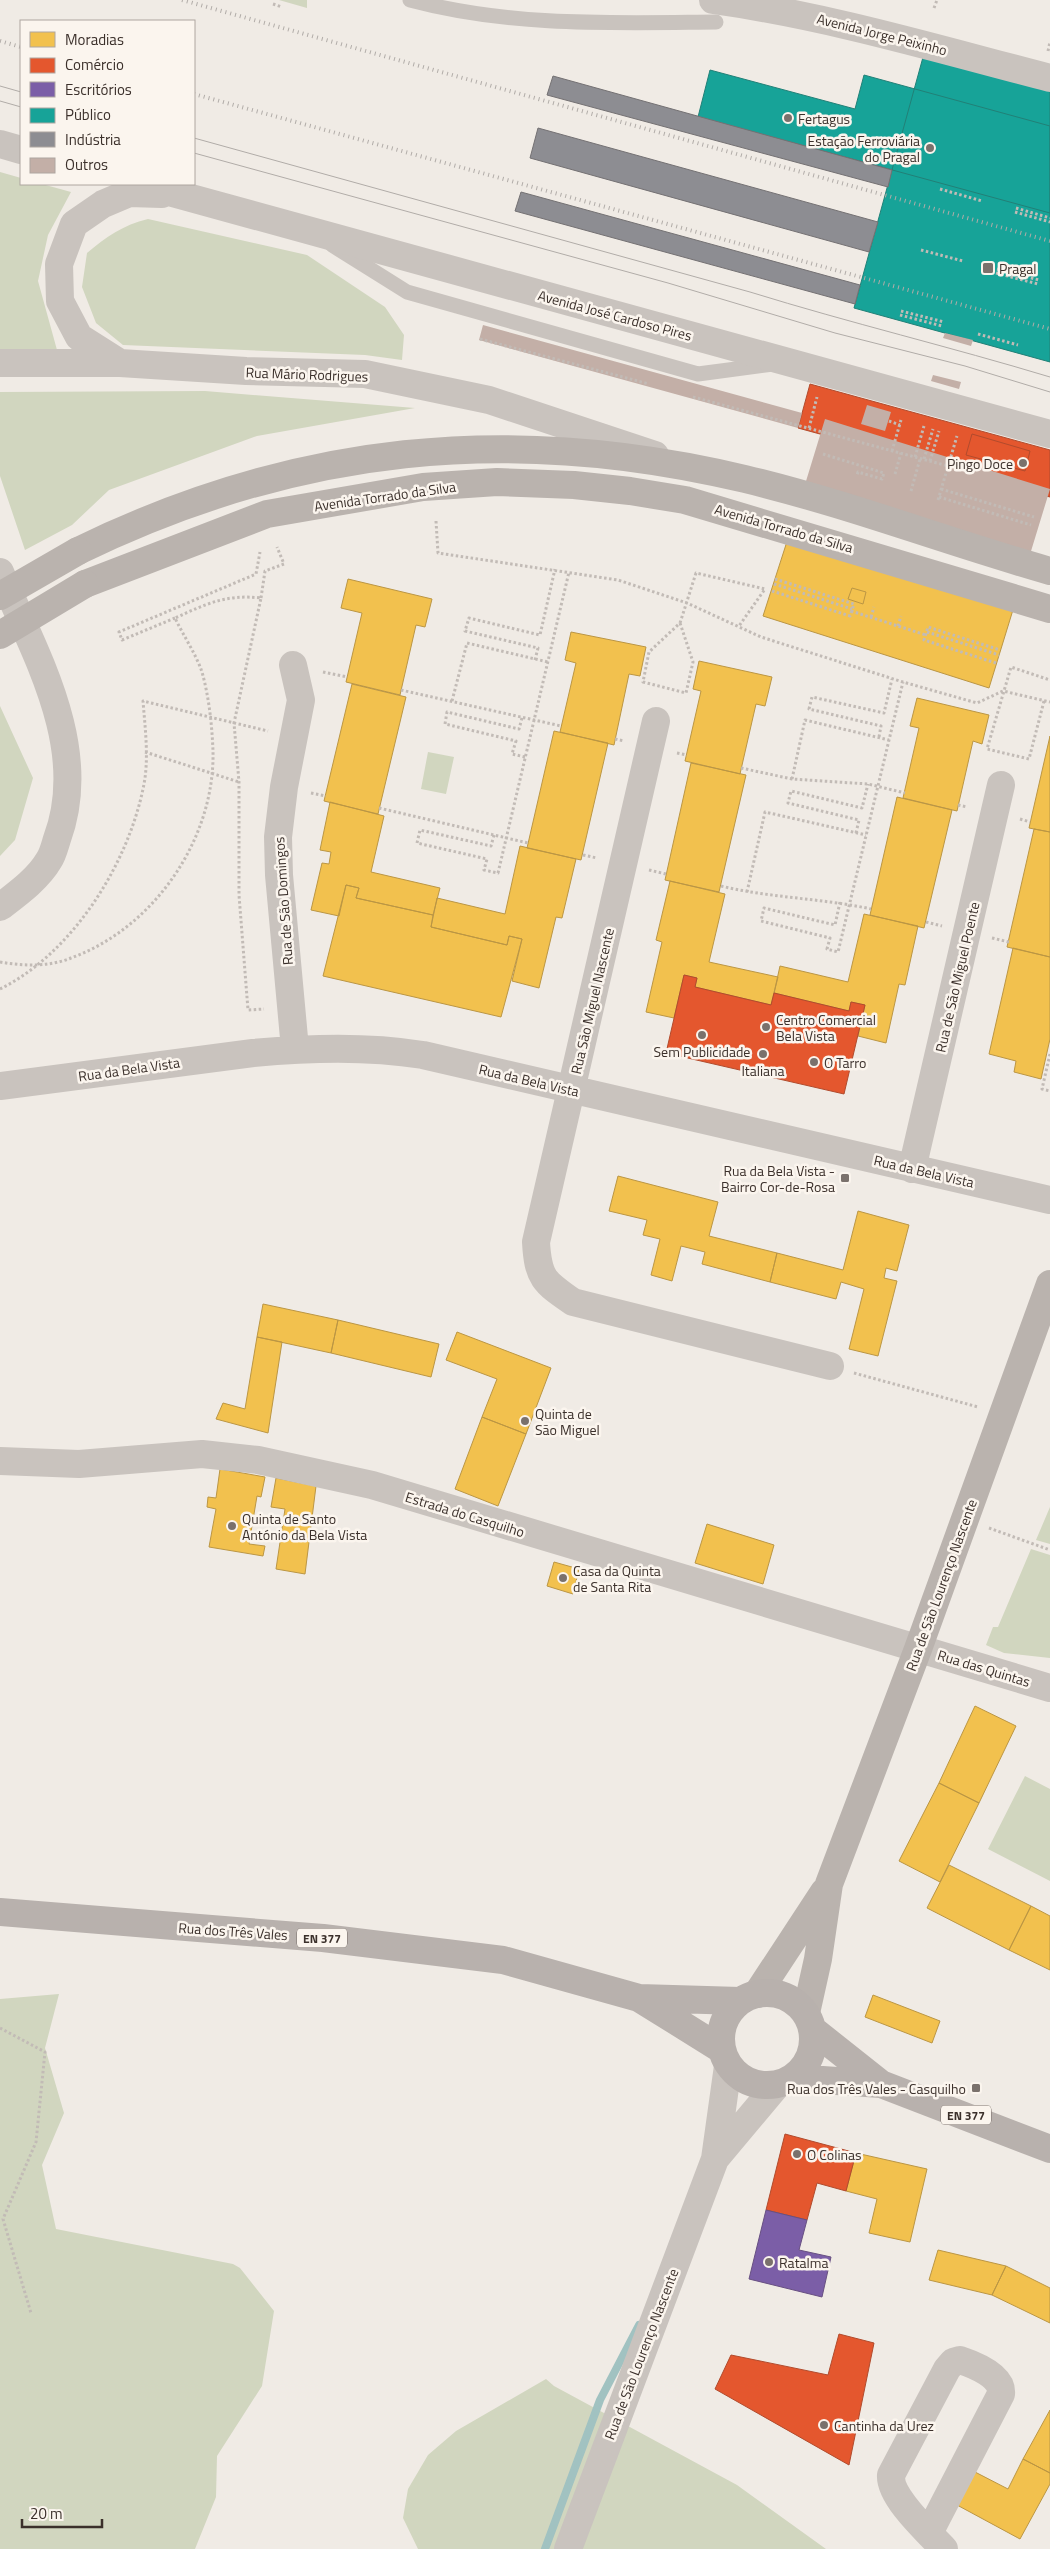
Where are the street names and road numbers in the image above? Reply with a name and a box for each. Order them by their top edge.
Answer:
street label: Avenida Jorge Peixinho [815,8,949,60]
street label: Avenida José Cardoso Pires [536,284,694,346]
street label: Rua Mário Rodrigues [245,361,369,387]
street label: Avenida Torrado da Silva [313,476,457,516]
street label: Avenida Torrado da Silva [712,498,856,558]
street label: Rua de São Domingos [268,836,298,966]
street label: Rua de São Miguel Poente [929,900,985,1054]
street label: Rua São Miguel Nascente [565,926,619,1076]
street label: Rua da Bela Vista [77,1051,181,1087]
street label: Rua da Bela Vista [477,1058,581,1102]
street label: Rua da Bela Vista [872,1149,976,1193]
street label: Estrada do Casquilho [403,1486,527,1542]
street label: Rua de São Lourenço Nascente [900,1496,982,1674]
street label: Rua das Quintas [935,1644,1033,1692]
street label: Rua dos Três Vales [178,1917,288,1945]
road number: EN 377 [297,1929,347,1948]
road number: EN 377 [941,2106,991,2124]
street label: Rua de São Lourenço Nascente [599,2266,683,2442]

